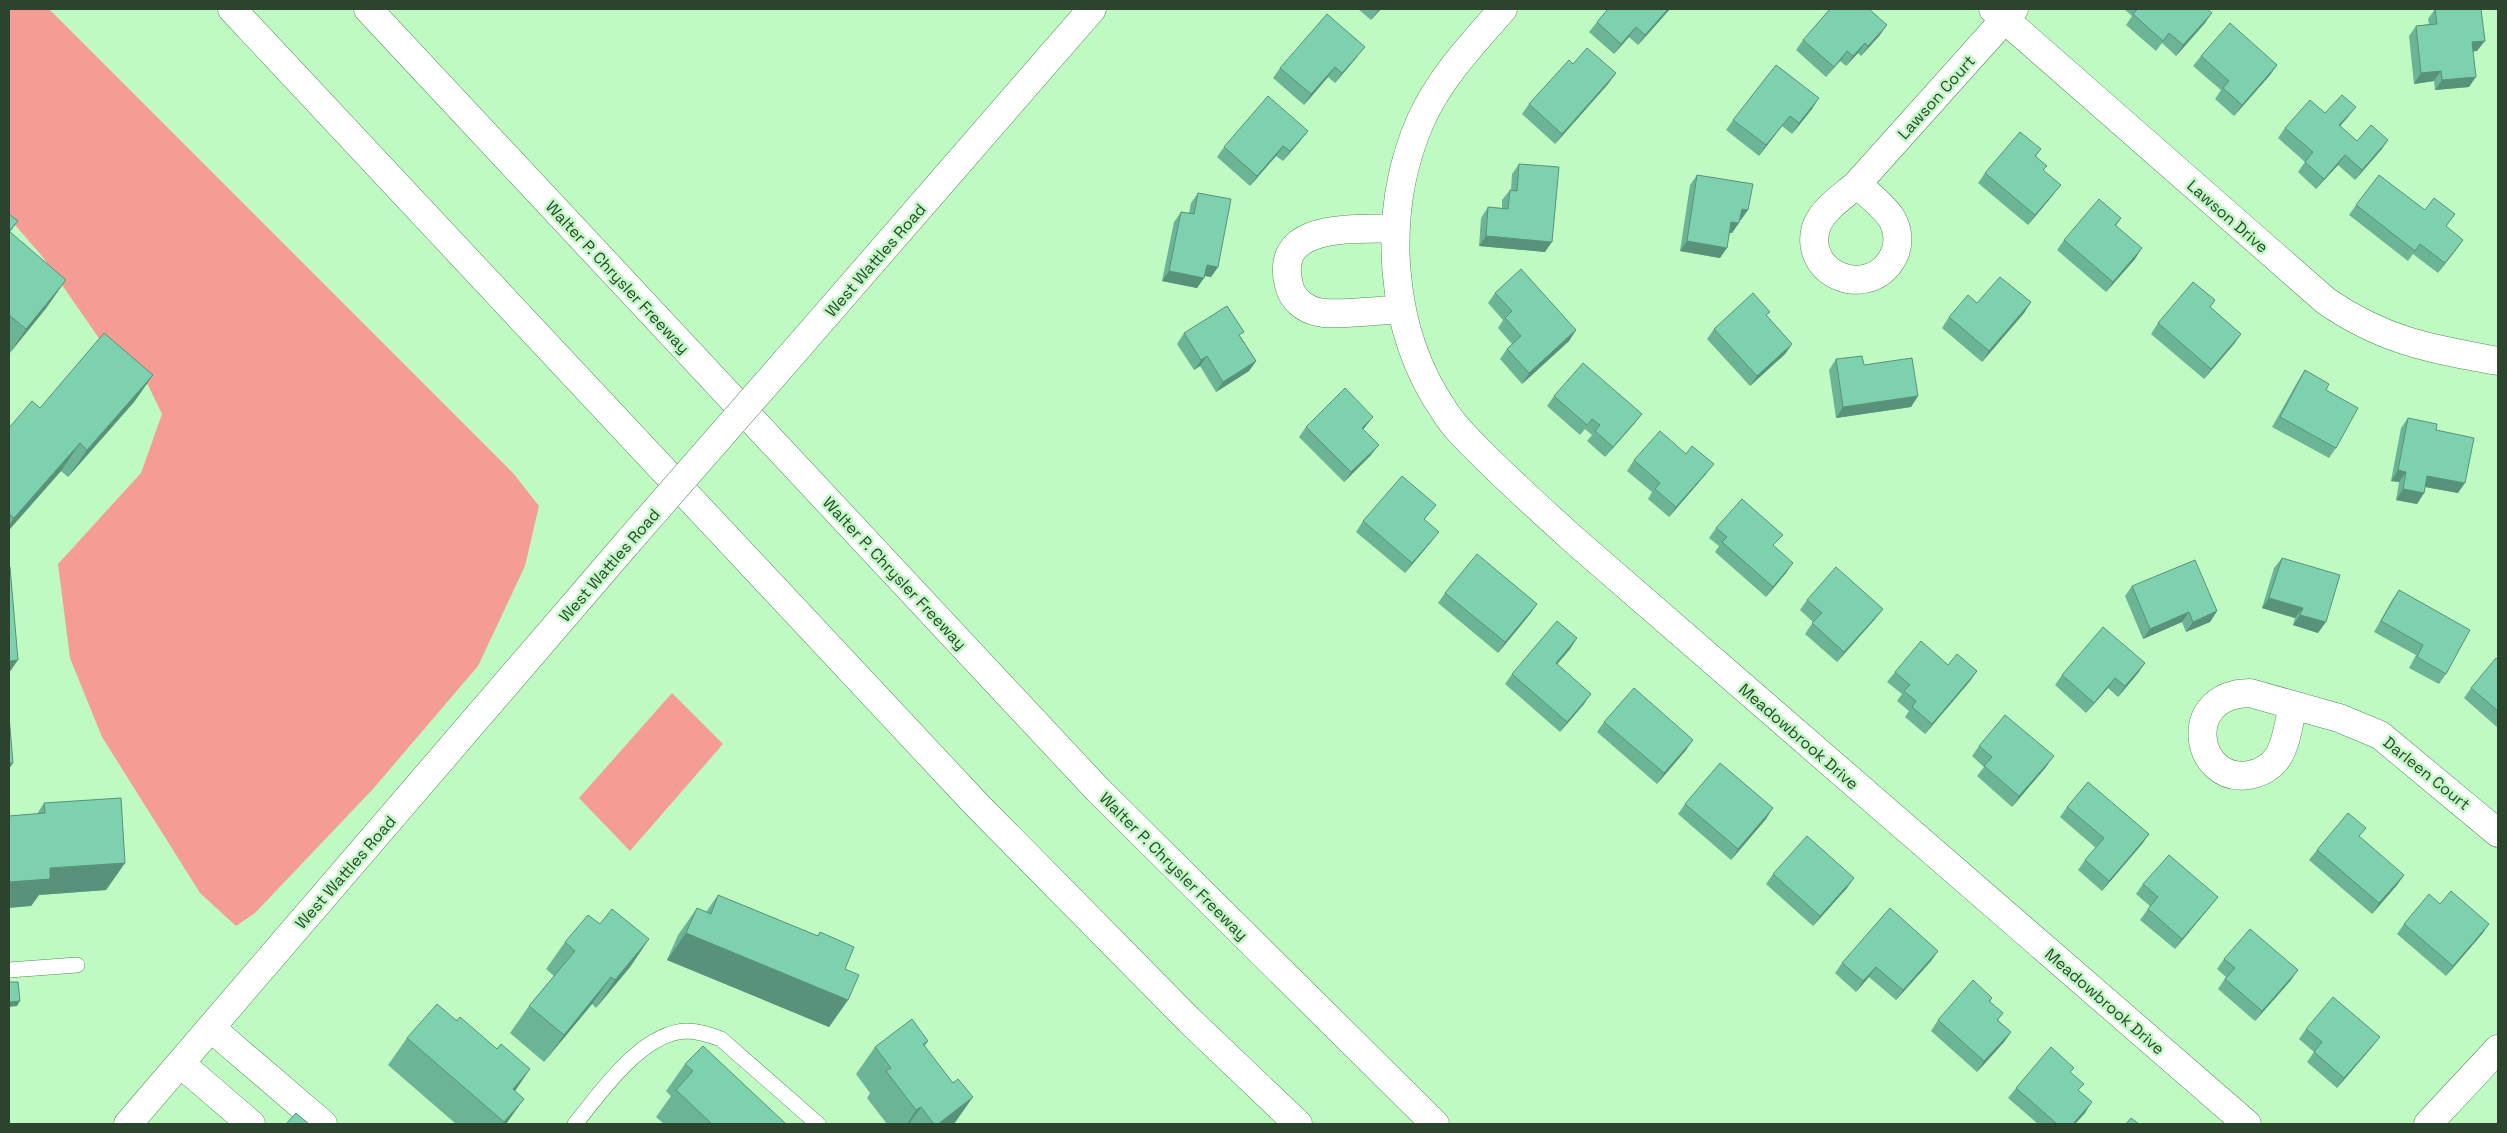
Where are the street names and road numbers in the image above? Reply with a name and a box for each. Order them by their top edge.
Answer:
street label: Lawson Court [1893,51,1980,144]
street label: Lawson Drive [2183,175,2273,257]
street label: Walter P. Chrysler Freeway [541,196,694,358]
street label: West Wattles Road [820,199,930,321]
street label: Walter P. Chrysler Freeway [818,492,971,654]
street label: West Wattles Road [554,504,664,626]
street label: Meadowbrook Drive [1734,679,1863,794]
street label: Darleen Court [2379,732,2474,815]
street label: Walter P. Chrysler Freeway [1095,788,1252,945]
street label: West Wattles Road [290,811,400,933]
street label: Meadowbrook Drive [2040,944,2169,1059]

